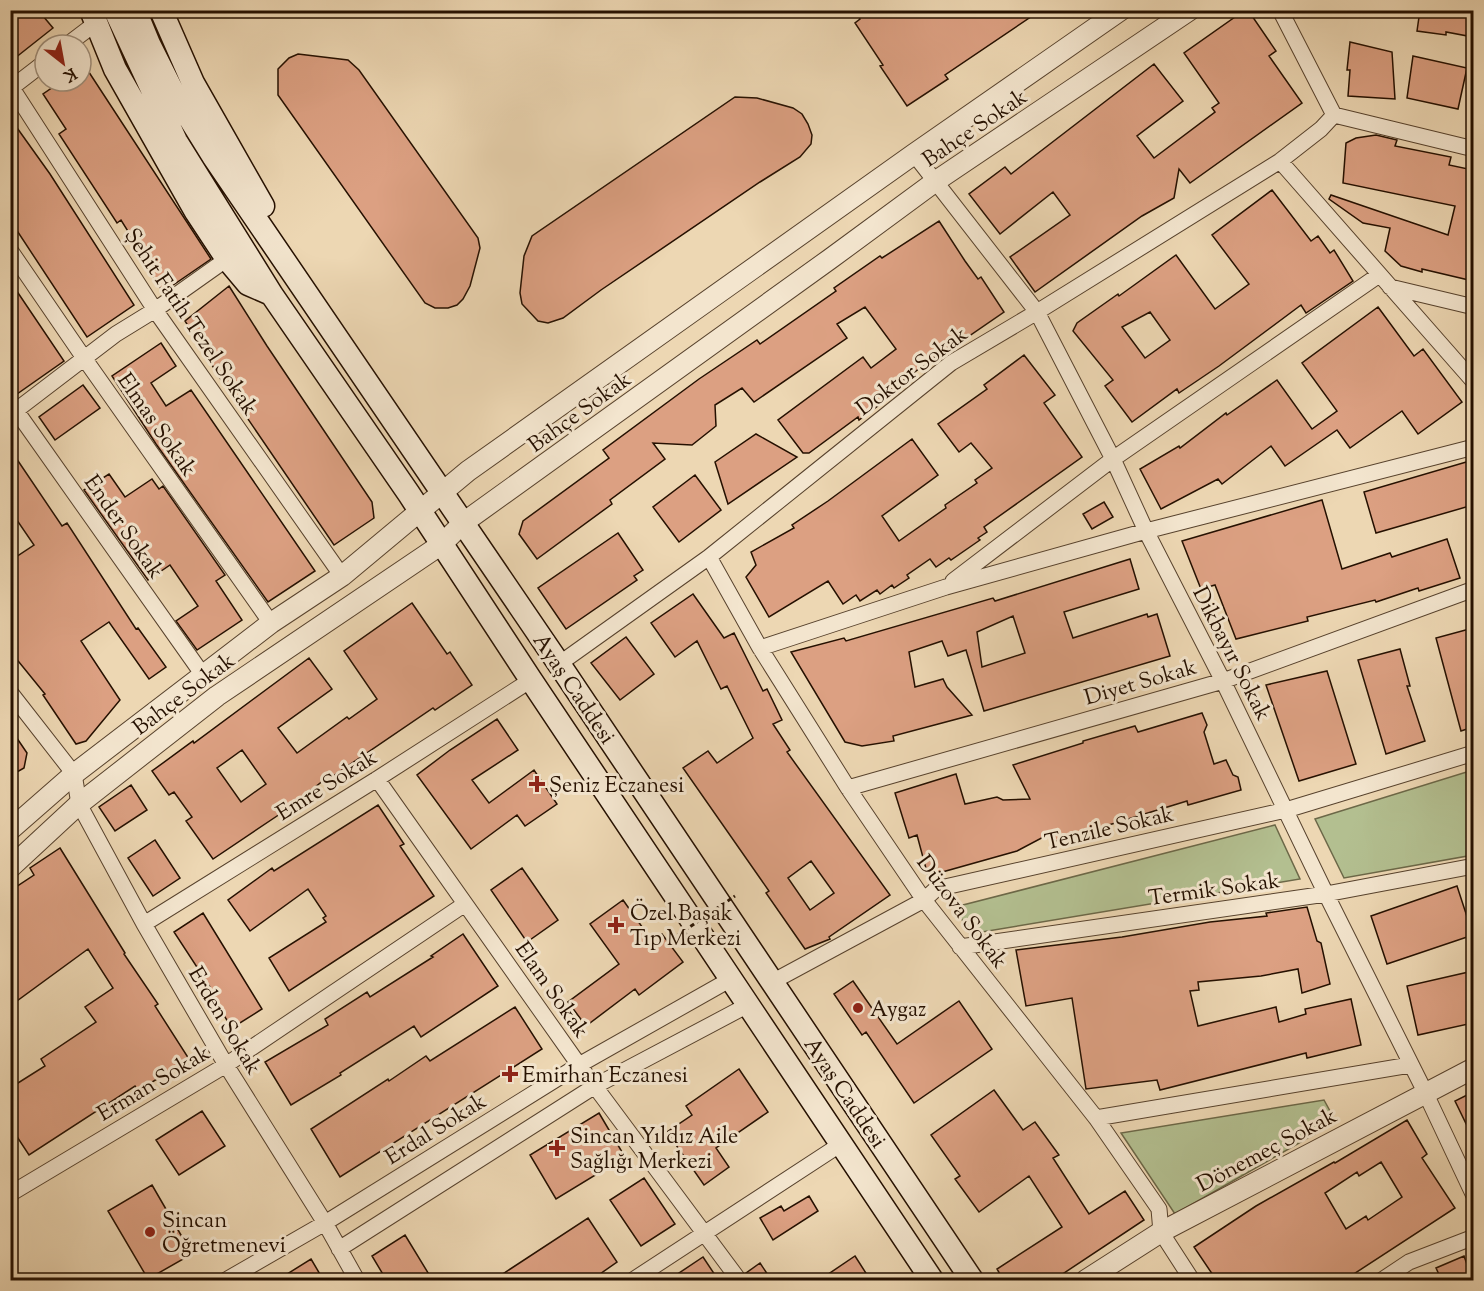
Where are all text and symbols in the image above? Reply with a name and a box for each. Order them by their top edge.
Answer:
north arrow [33,33,93,93]
text: K [58,61,80,87]
street label: Bahçe Sokak [917,82,1035,177]
street label: Şehit Fatih Tezel Sokak [115,223,264,423]
street label: Doktor Sokak [850,320,975,425]
street label: Bahçe Sokak [523,365,639,462]
street label: Elmas Sokak [108,367,203,484]
street label: Ender Sokak [75,469,170,586]
street label: Dikbayır Sokak [1183,582,1278,727]
street label: Ayaş Caddesi [523,628,622,752]
street label: Bahçe Sokak [127,646,243,745]
street label: Diyet Sokak [1081,653,1201,715]
street label: Emre Sokak [271,743,384,830]
place label: Şeniz Eczanesi [549,771,684,803]
marker: Şeniz Eczanesi [530,777,544,791]
street label: Tenzile Sokak [1042,800,1177,860]
street label: Düzova Sokak [907,849,1014,976]
street label: Termik Sokak [1147,866,1282,916]
place label: Özel Başak Tıp Merkezi [630,898,741,956]
marker: Özel Başak Tıp Merkezi [607,916,625,934]
street label: Elam Sokak [505,936,596,1046]
street label: Erden Sokak [179,962,268,1082]
place label: Aygaz [870,995,926,1027]
marker: Aygaz [851,1001,865,1015]
street label: Ayaş Caddesi [794,1032,893,1156]
street label: Erman Sokak [92,1038,217,1131]
place label: Emirhan Eczanesi [522,1061,688,1093]
marker: Emirhan Eczanesi [503,1067,517,1081]
street label: Erdal Sokak [380,1087,493,1174]
street label: Dönemeç Sokak [1192,1101,1343,1202]
place label: Sincan Yıldız Aile Sağlığı Merkezi [570,1122,738,1179]
marker: Sincan Yıldız Aile Sağlığı Merkezi [548,1139,566,1157]
place label: Sincan Öğretmenevi [162,1206,286,1263]
marker: Sincan Öğretmenevi [143,1225,157,1239]

